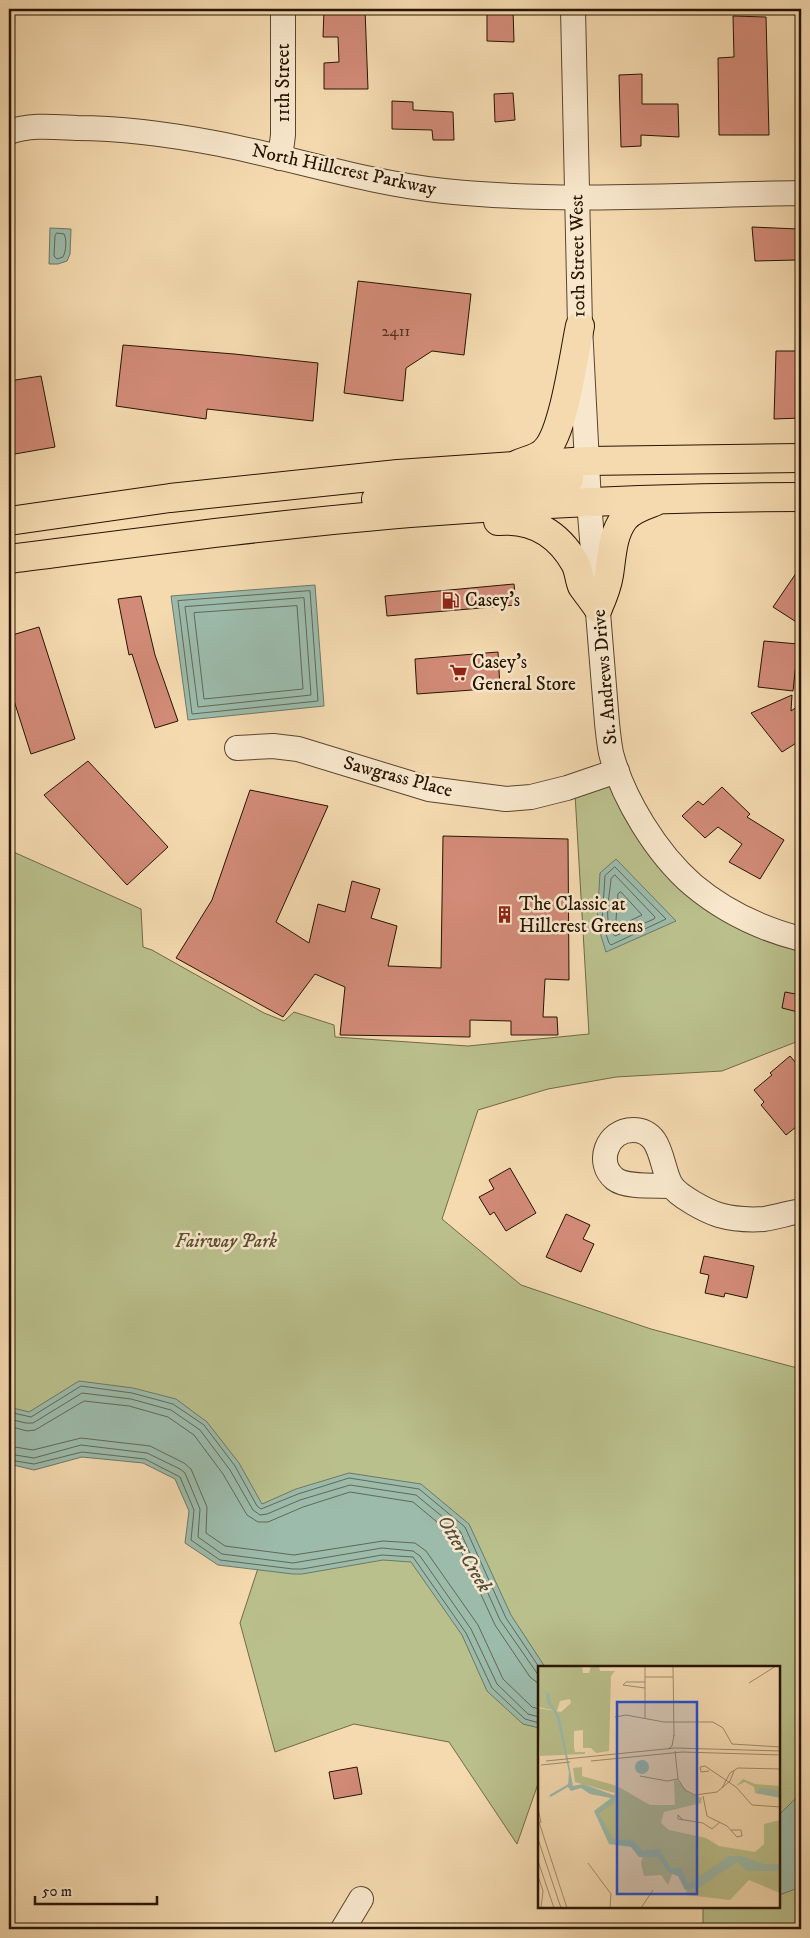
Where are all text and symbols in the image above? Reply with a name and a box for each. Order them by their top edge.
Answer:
street label: 11th Street [272,43,295,123]
street label: North Hillcrest Parkway [250,139,439,201]
street label: 10th Street West [565,194,591,318]
house number: 2411 [382,321,411,341]
place label: Casey's [465,589,520,612]
fuel station icon: Casey's [441,590,461,610]
street label: St. Andrews Drive [588,608,622,746]
place label: Casey's General Store [472,651,576,696]
supermarket icon: Casey's General Store [448,663,468,683]
street label: Sawgrass Place [341,751,455,803]
place label: The Classic at Hillcrest Greens [519,893,643,938]
building icon: The Classic at Hillcrest Greens [495,905,515,925]
park label: Fairway Park [175,1230,277,1253]
water label: Otter Creek [431,1511,497,1598]
inset map [538,1666,780,1908]
scale bar [35,1873,158,1905]
text: 50 m [42,1882,72,1901]

